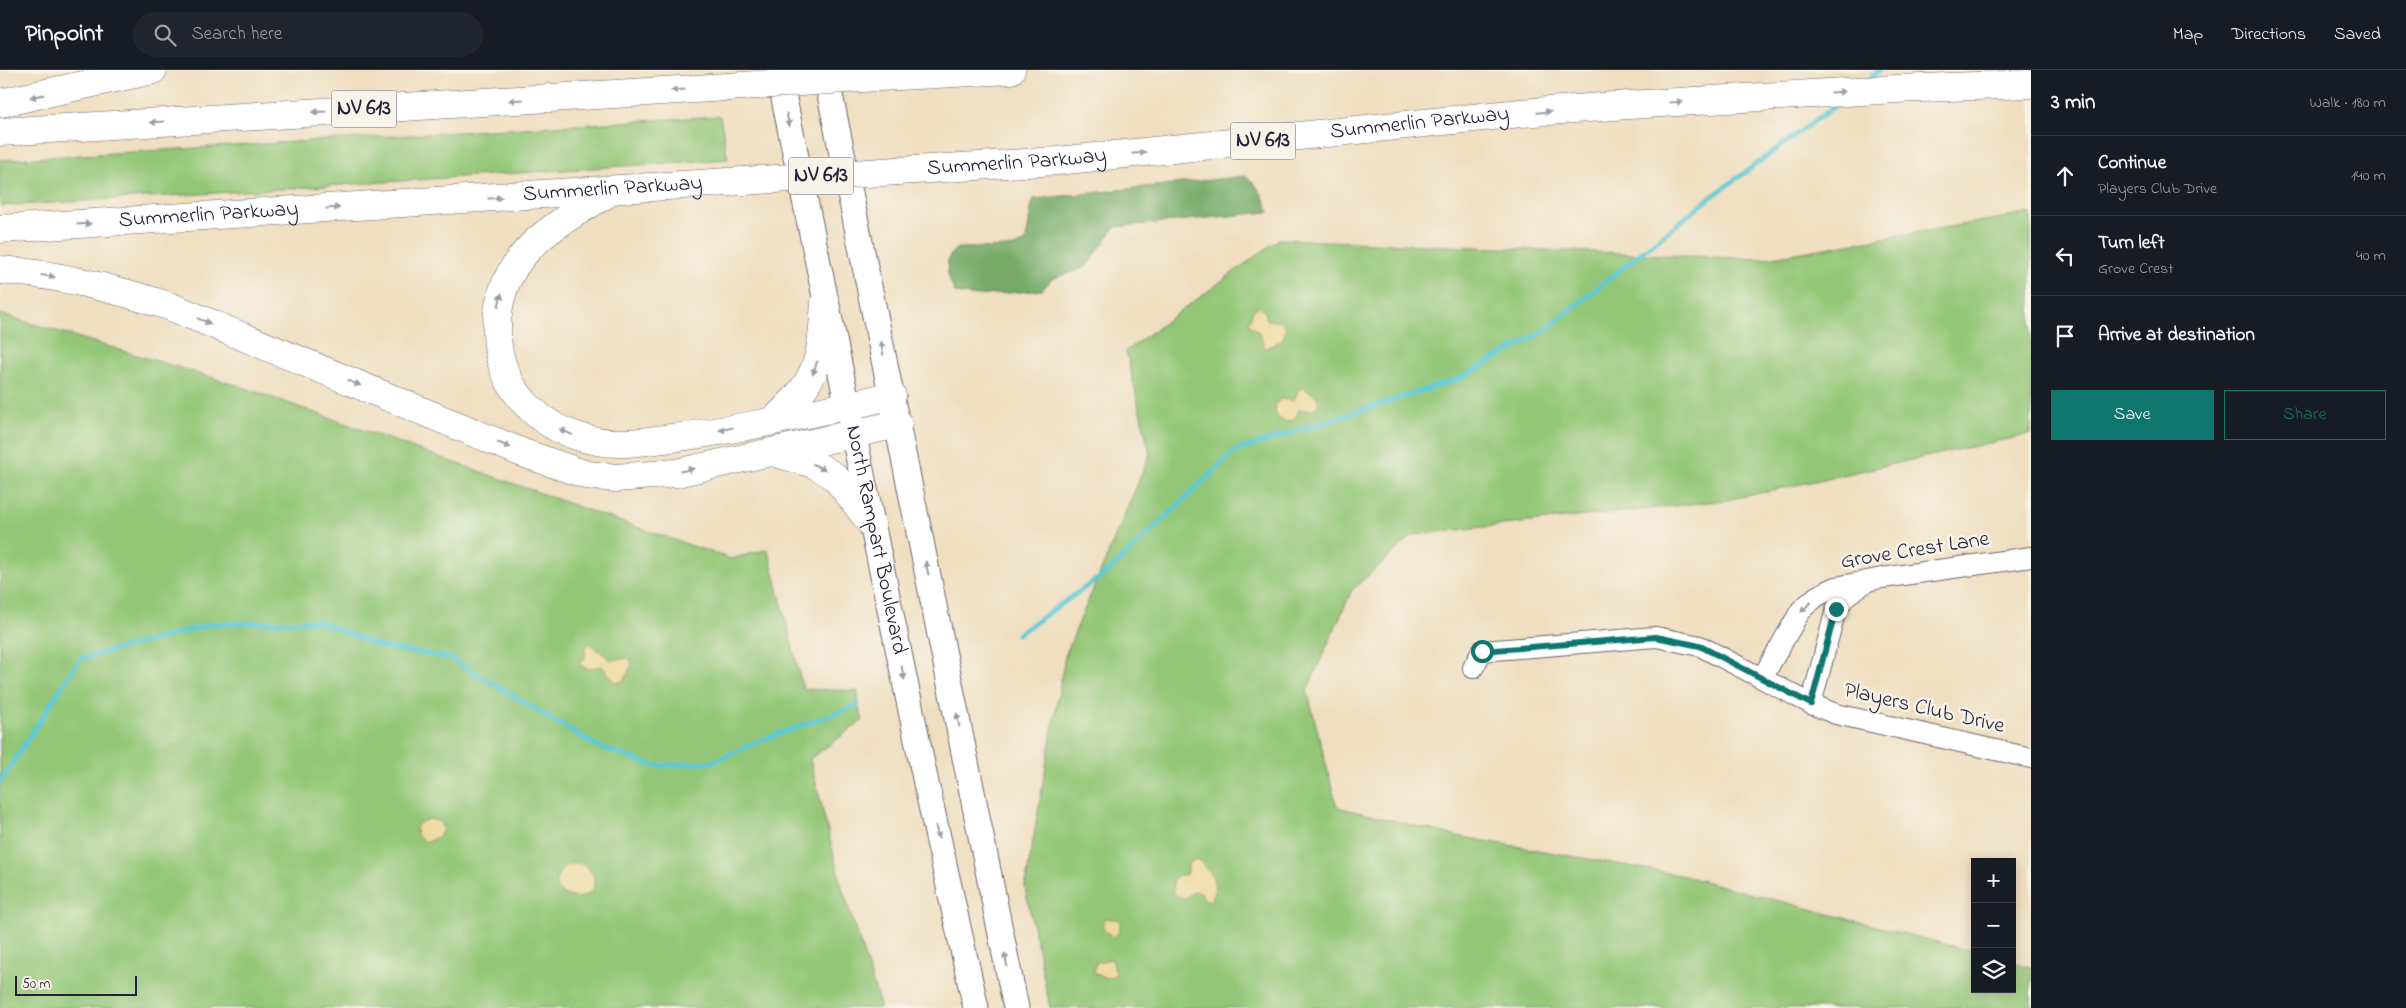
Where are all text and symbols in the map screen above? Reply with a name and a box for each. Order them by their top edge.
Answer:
search box [133,12,483,57]
text: Pinpoint [25,17,103,52]
icon: search [151,21,179,49]
text: Search here [191,21,282,48]
text: Map [2173,22,2203,48]
text: Directions [2231,22,2306,48]
text: Saved [2334,22,2381,48]
one-way arrow [670,86,686,94]
one-way arrow [1831,87,1847,95]
text: 3 min [2051,88,2095,118]
road number: NV 613 [332,90,396,128]
text: Walk · 180 m [2309,91,2386,115]
one-way arrow [28,92,44,100]
one-way arrow [508,96,524,104]
one-way arrow [1668,97,1684,105]
street label: Summerlin Parkway [1329,98,1511,149]
one-way arrow [1536,107,1552,115]
one-way arrow [311,109,327,117]
one-way arrow [784,112,792,127]
one-way arrow [149,119,165,127]
road number: NV 613 [1230,122,1296,160]
street label: Summerlin Parkway [926,140,1108,185]
one-way arrow [1131,149,1147,157]
text: Continue [2098,150,2166,177]
road number: NV 613 [788,158,854,194]
icon: ahead [2051,162,2079,190]
text: 140 m [2351,164,2386,188]
street label: Summerlin Parkway [522,168,704,211]
text: Players Club Drive [2098,177,2217,201]
street label: Summerlin Parkway [118,194,299,237]
one-way arrow [488,194,504,202]
one-way arrow [325,204,341,212]
one-way arrow [76,220,92,228]
text: Turn left [2098,230,2165,257]
icon: left [2051,242,2079,270]
text: 40 m [2356,244,2386,268]
text: Grove Crest [2098,257,2174,281]
one-way arrow [41,272,57,280]
one-way arrow [496,292,504,307]
one-way arrow [197,317,212,325]
icon: arrive [2051,322,2079,350]
text: Arrive at destination [2098,322,2255,349]
one-way arrow [878,340,886,355]
one-way arrow [811,360,818,375]
one-way arrow [347,379,362,387]
button: Save [2051,390,2214,440]
button: Share [2224,390,2386,440]
street label: North Rampart Boulevard [836,423,915,657]
one-way arrow [718,426,734,434]
one-way arrow [559,428,573,436]
one-way arrow [497,442,511,450]
one-way arrow [812,463,826,471]
one-way arrow [679,466,694,474]
street label: Grove Crest Lane [1838,523,1992,579]
one-way arrow [923,560,931,576]
route end [1825,598,1848,621]
one-way arrow [1800,601,1812,613]
route start [1471,640,1494,663]
one-way arrow [899,666,907,681]
street label: Players Club Drive [1840,675,2008,744]
one-way arrow [954,712,962,728]
one-way arrow [933,825,941,840]
map controls [1971,858,2016,993]
button: + [1971,858,2016,903]
button: − [1971,903,2016,948]
button: layers [1971,948,2016,993]
one-way arrow [1002,952,1010,968]
scale bar [15,973,138,996]
text: 50 m [22,974,50,995]

